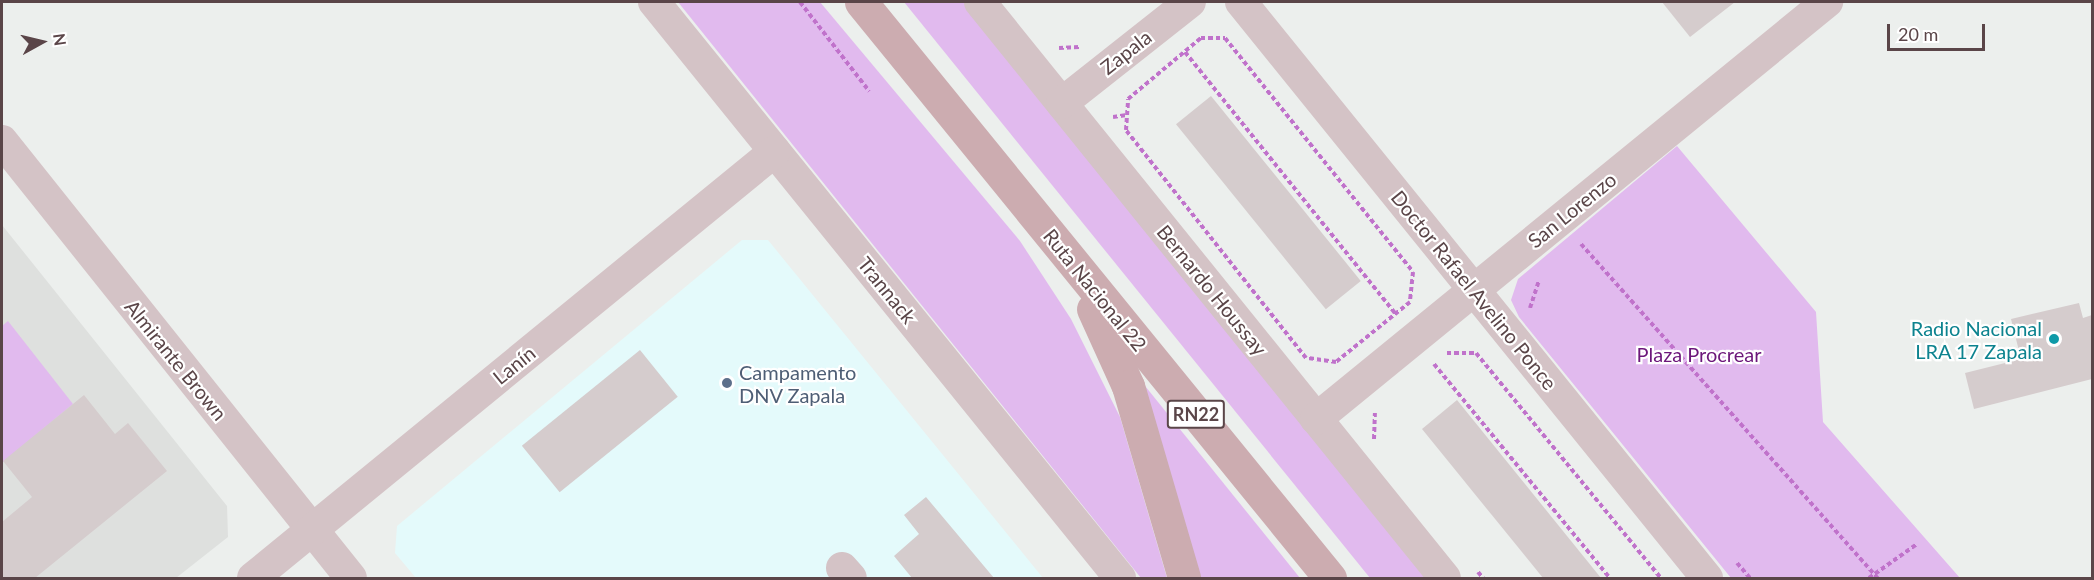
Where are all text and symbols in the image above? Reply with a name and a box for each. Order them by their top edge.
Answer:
north arrow [12,12,72,72]
scale bar [1890,12,1988,50]
text: 20 m [1898,23,1938,45]
street label: Zapala [1096,25,1156,79]
text: N [50,32,71,47]
street label: San Lorenzo [1523,167,1621,253]
street label: Doctor Rafael Avelino Ponce [1386,185,1562,395]
street label: Bernardo Houssay [1152,220,1272,360]
street label: Ruta Nacional 22 [1038,224,1152,356]
street label: Trannack [853,252,921,328]
street label: Almirante Brown [120,295,232,425]
place label: Radio Nacional LRA 17 Zapala [1911,316,2042,363]
marker: Radio Nacional LRA 17 Zapala [2047,332,2061,346]
street label: Lanín [488,341,540,389]
park label: Plaza Procrear [1637,342,1761,366]
place label: Campamento DNV Zapala [739,360,856,407]
marker: Campamento DNV Zapala [720,376,734,390]
road number: RN22 [1166,399,1226,429]

